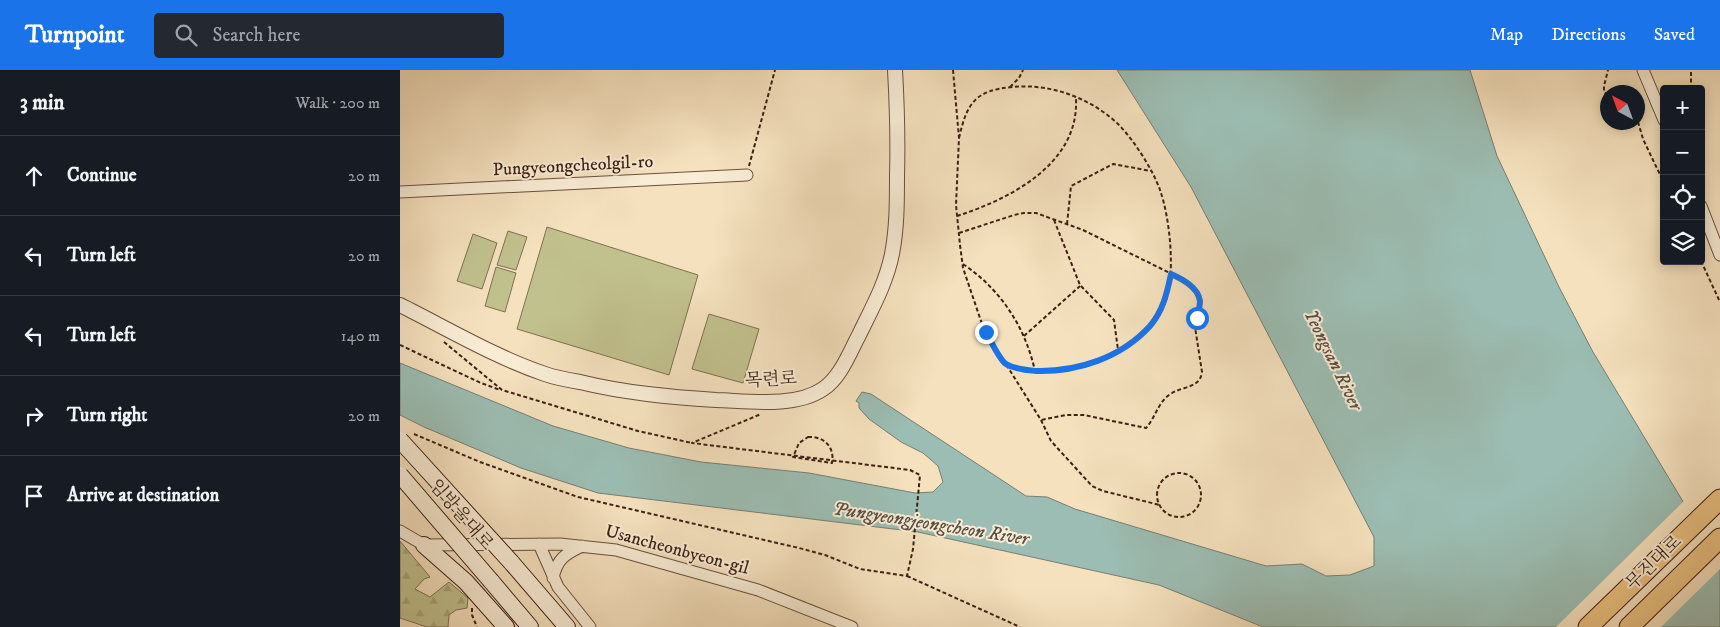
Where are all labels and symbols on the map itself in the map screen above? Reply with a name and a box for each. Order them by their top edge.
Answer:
north arrow [1600,85,1645,130]
street label: Pungyeongcheolgil-ro [492,151,654,181]
water label: Yeongsan River [1299,306,1368,416]
route start [1186,307,1209,330]
route end [975,321,998,344]
street label: 목련로 [744,368,798,392]
street label: 임방울대로 [424,475,498,555]
water label: Pungyeongjeongcheon River [832,497,1033,551]
street label: Usancheonbyeon-gil [603,520,752,580]
street label: 무진대로 [1621,531,1687,595]

